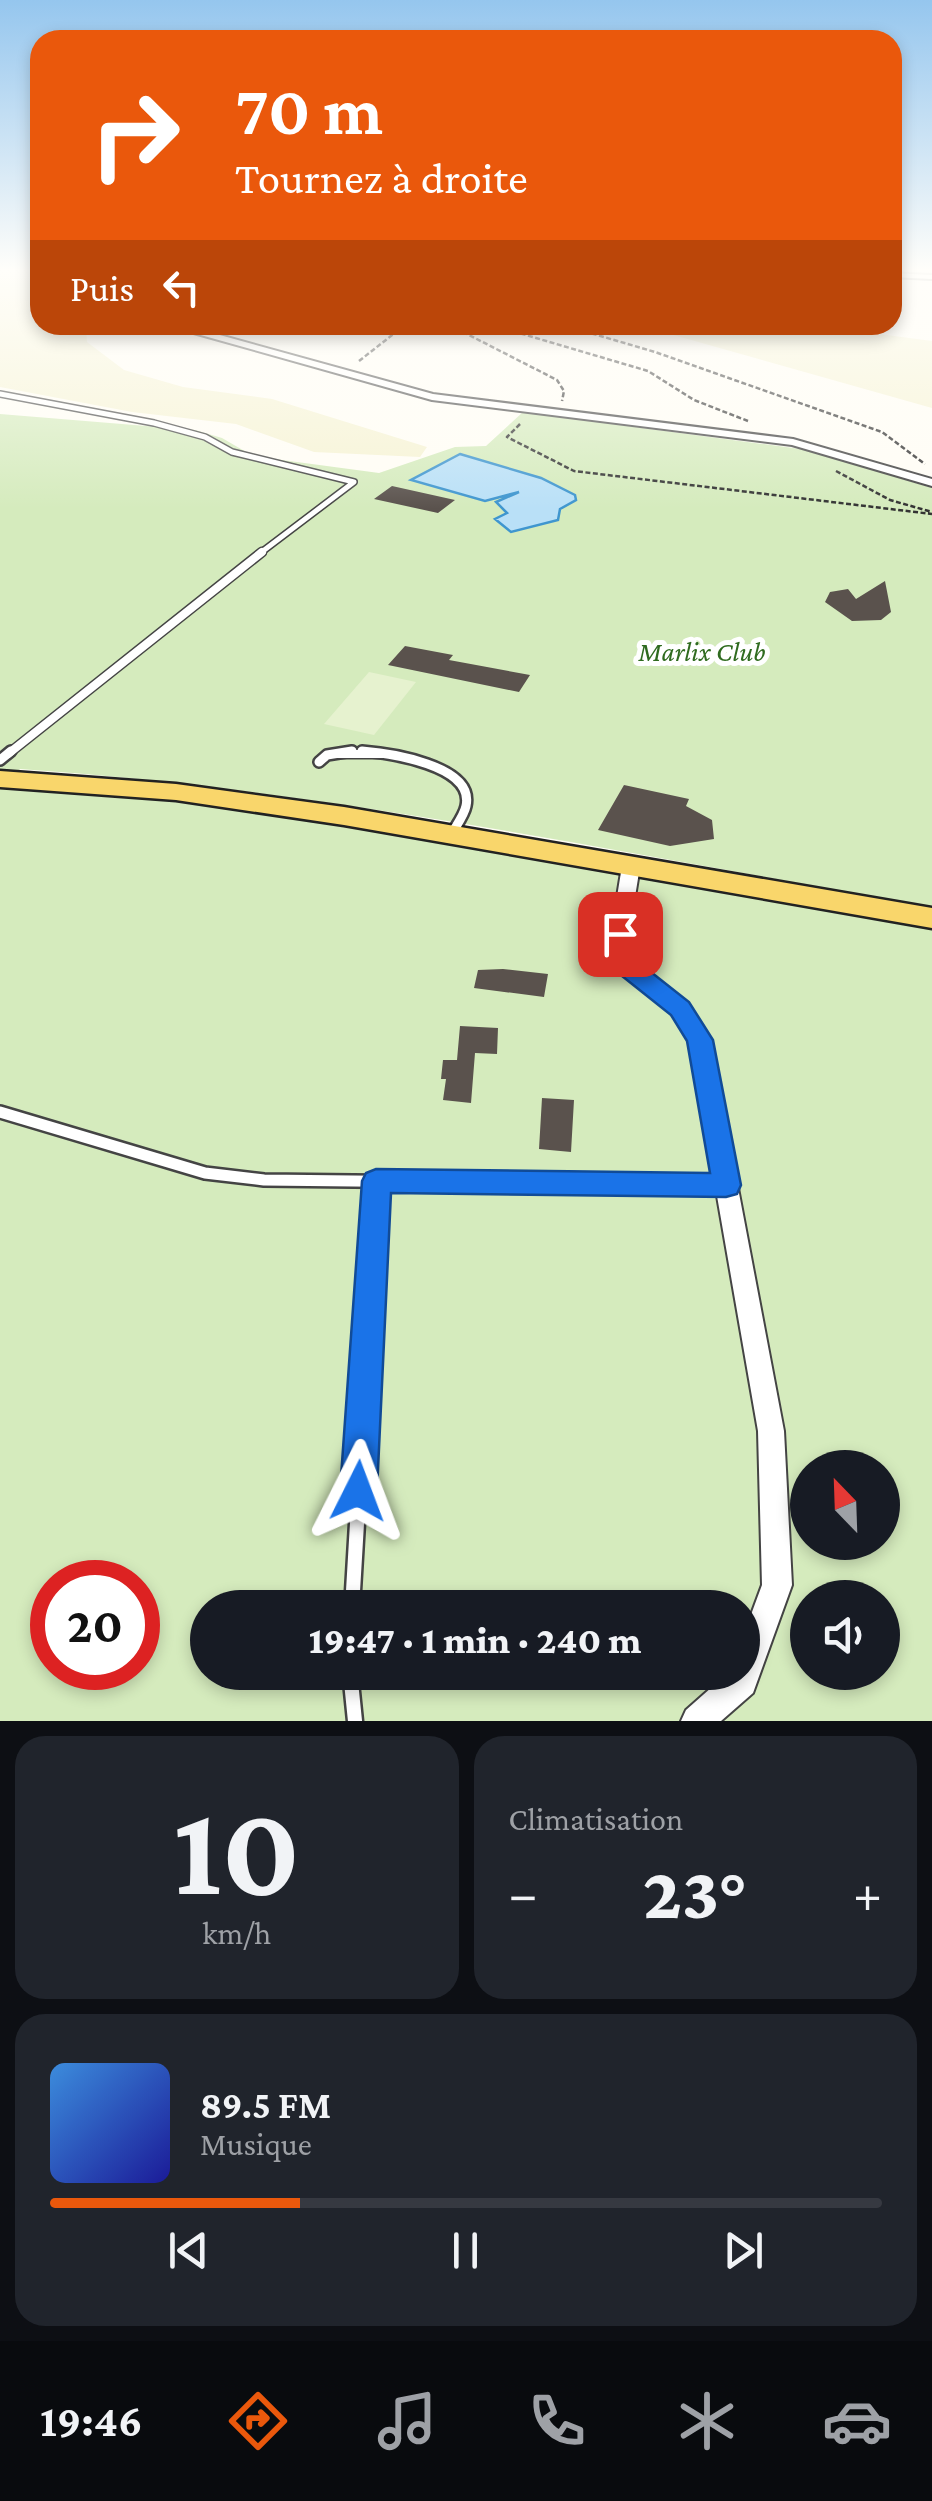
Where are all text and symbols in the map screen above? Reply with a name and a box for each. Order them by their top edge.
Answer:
icon: right [70,70,200,200]
text: 70 m [235,71,383,149]
text: Tournez à droite [235,153,528,203]
icon: left [154,260,209,315]
text: Puis [70,267,134,309]
park label: Marlix Club [637,636,766,667]
pin [578,892,663,977]
icon: arrive [593,907,648,962]
position arrow [306,1439,410,1543]
north arrow [790,1450,900,1560]
map controls [790,1450,900,1690]
speed limit sign: 20 [30,1560,160,1690]
button: sound [790,1580,900,1690]
text: 19:47 · 1 min · 240 m [309,1619,641,1661]
text: 10 [173,1777,301,1922]
text: Climatisation [509,1801,683,1837]
text: 23° [643,1851,748,1934]
text: − [509,1863,538,1924]
text: + [853,1863,882,1924]
text: km/h [202,1915,271,1951]
text: 89.5 FM [200,2084,331,2126]
text: Musique [200,2126,312,2162]
icon: previous [161,2223,216,2278]
icon: pause [438,2223,493,2278]
icon: next [716,2223,771,2278]
icon: directions [223,2386,293,2456]
icon: music [372,2386,442,2456]
icon: phone [522,2386,592,2456]
icon: climate [672,2386,742,2456]
icon: car [822,2386,892,2456]
text: 19:46 [40,2396,143,2446]

